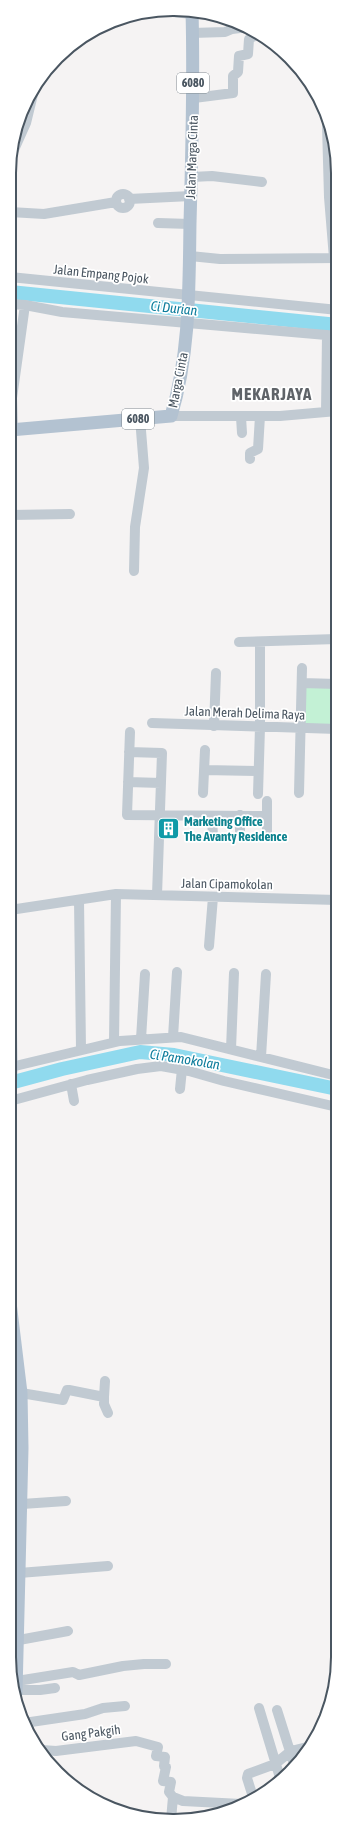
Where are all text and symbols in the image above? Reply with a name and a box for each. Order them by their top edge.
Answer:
road number: 6080 [177,73,209,93]
street label: Jalan Marga Cinta [183,115,201,199]
street label: Jalan Empang Pojok [53,262,150,286]
water label: Ci Durian [150,298,198,318]
street label: Marga Cinta [165,351,191,409]
district label: MEKARJAYA [232,384,312,404]
road number: 6080 [122,409,154,429]
street label: Jalan Merah Delima Raya [184,703,306,723]
place label: Marketing Office The Avanty Residence [184,814,287,844]
building icon: Marketing Office The Avanty Residence [156,815,182,841]
street label: Jalan Cipamokolan [181,876,273,892]
water label: Ci Pamokolan [149,1046,221,1072]
street label: Gang Pakgih [61,1722,121,1744]

